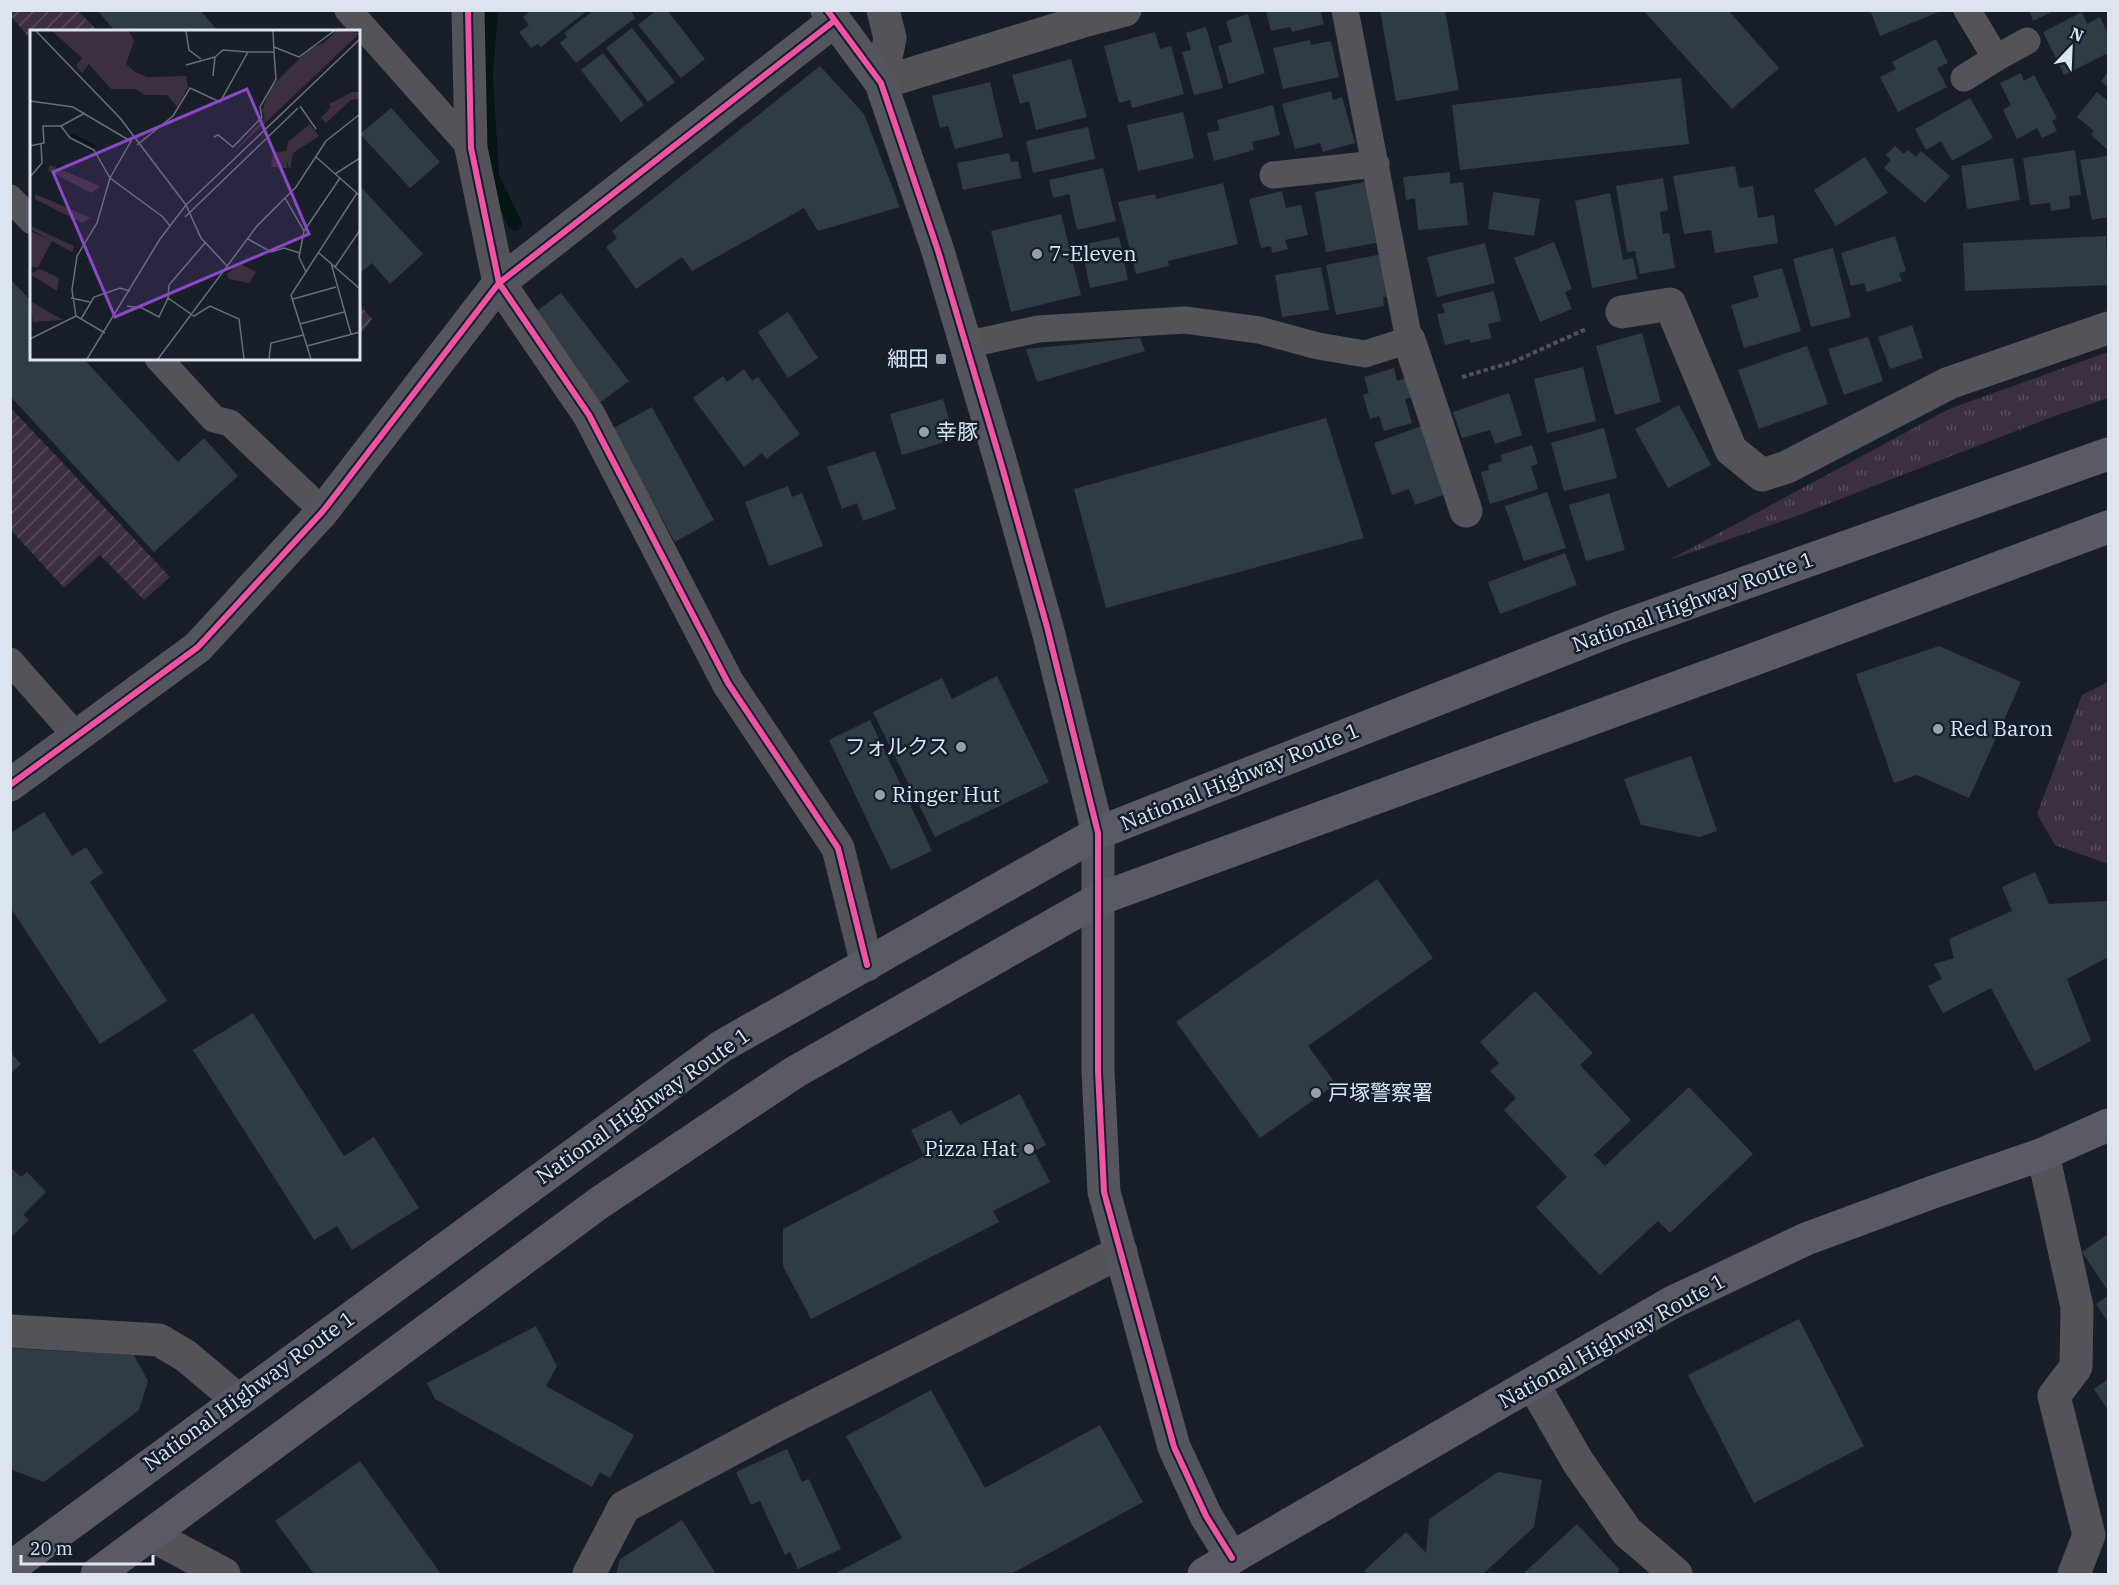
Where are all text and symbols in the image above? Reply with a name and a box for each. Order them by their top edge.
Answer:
north arrow [2041,18,2101,78]
text: N [2067,23,2087,46]
inset map [30,30,360,360]
place label: 7-Eleven [1049,239,1137,267]
marker: 7-Eleven [1030,247,1044,261]
place label: 細田 [887,344,929,372]
marker: 細田 [934,352,948,366]
place label: 幸豚 [936,417,978,445]
marker: 幸豚 [917,425,931,439]
street label: National Highway Route 1 [1568,544,1817,658]
place label: Red Baron [1950,714,2053,742]
street label: National Highway Route 1 [1116,715,1363,837]
marker: Red Baron [1931,722,1945,736]
place label: フォルクス [845,732,949,760]
marker: フォルクス [954,740,968,754]
place label: Ringer Hut [892,780,1000,808]
marker: Ringer Hut [873,788,887,802]
street label: National Highway Route 1 [530,1021,755,1190]
place label: 戸塚警察署 [1328,1078,1433,1106]
marker: 戸塚警察署 [1309,1086,1323,1100]
place label: Pizza Hat [924,1134,1017,1162]
marker: Pizza Hat [1022,1142,1036,1156]
street label: National Highway Route 1 [1493,1266,1730,1414]
street label: National Highway Route 1 [137,1304,360,1477]
scale bar [21,1528,153,1566]
text: 20 m [30,1537,73,1560]

